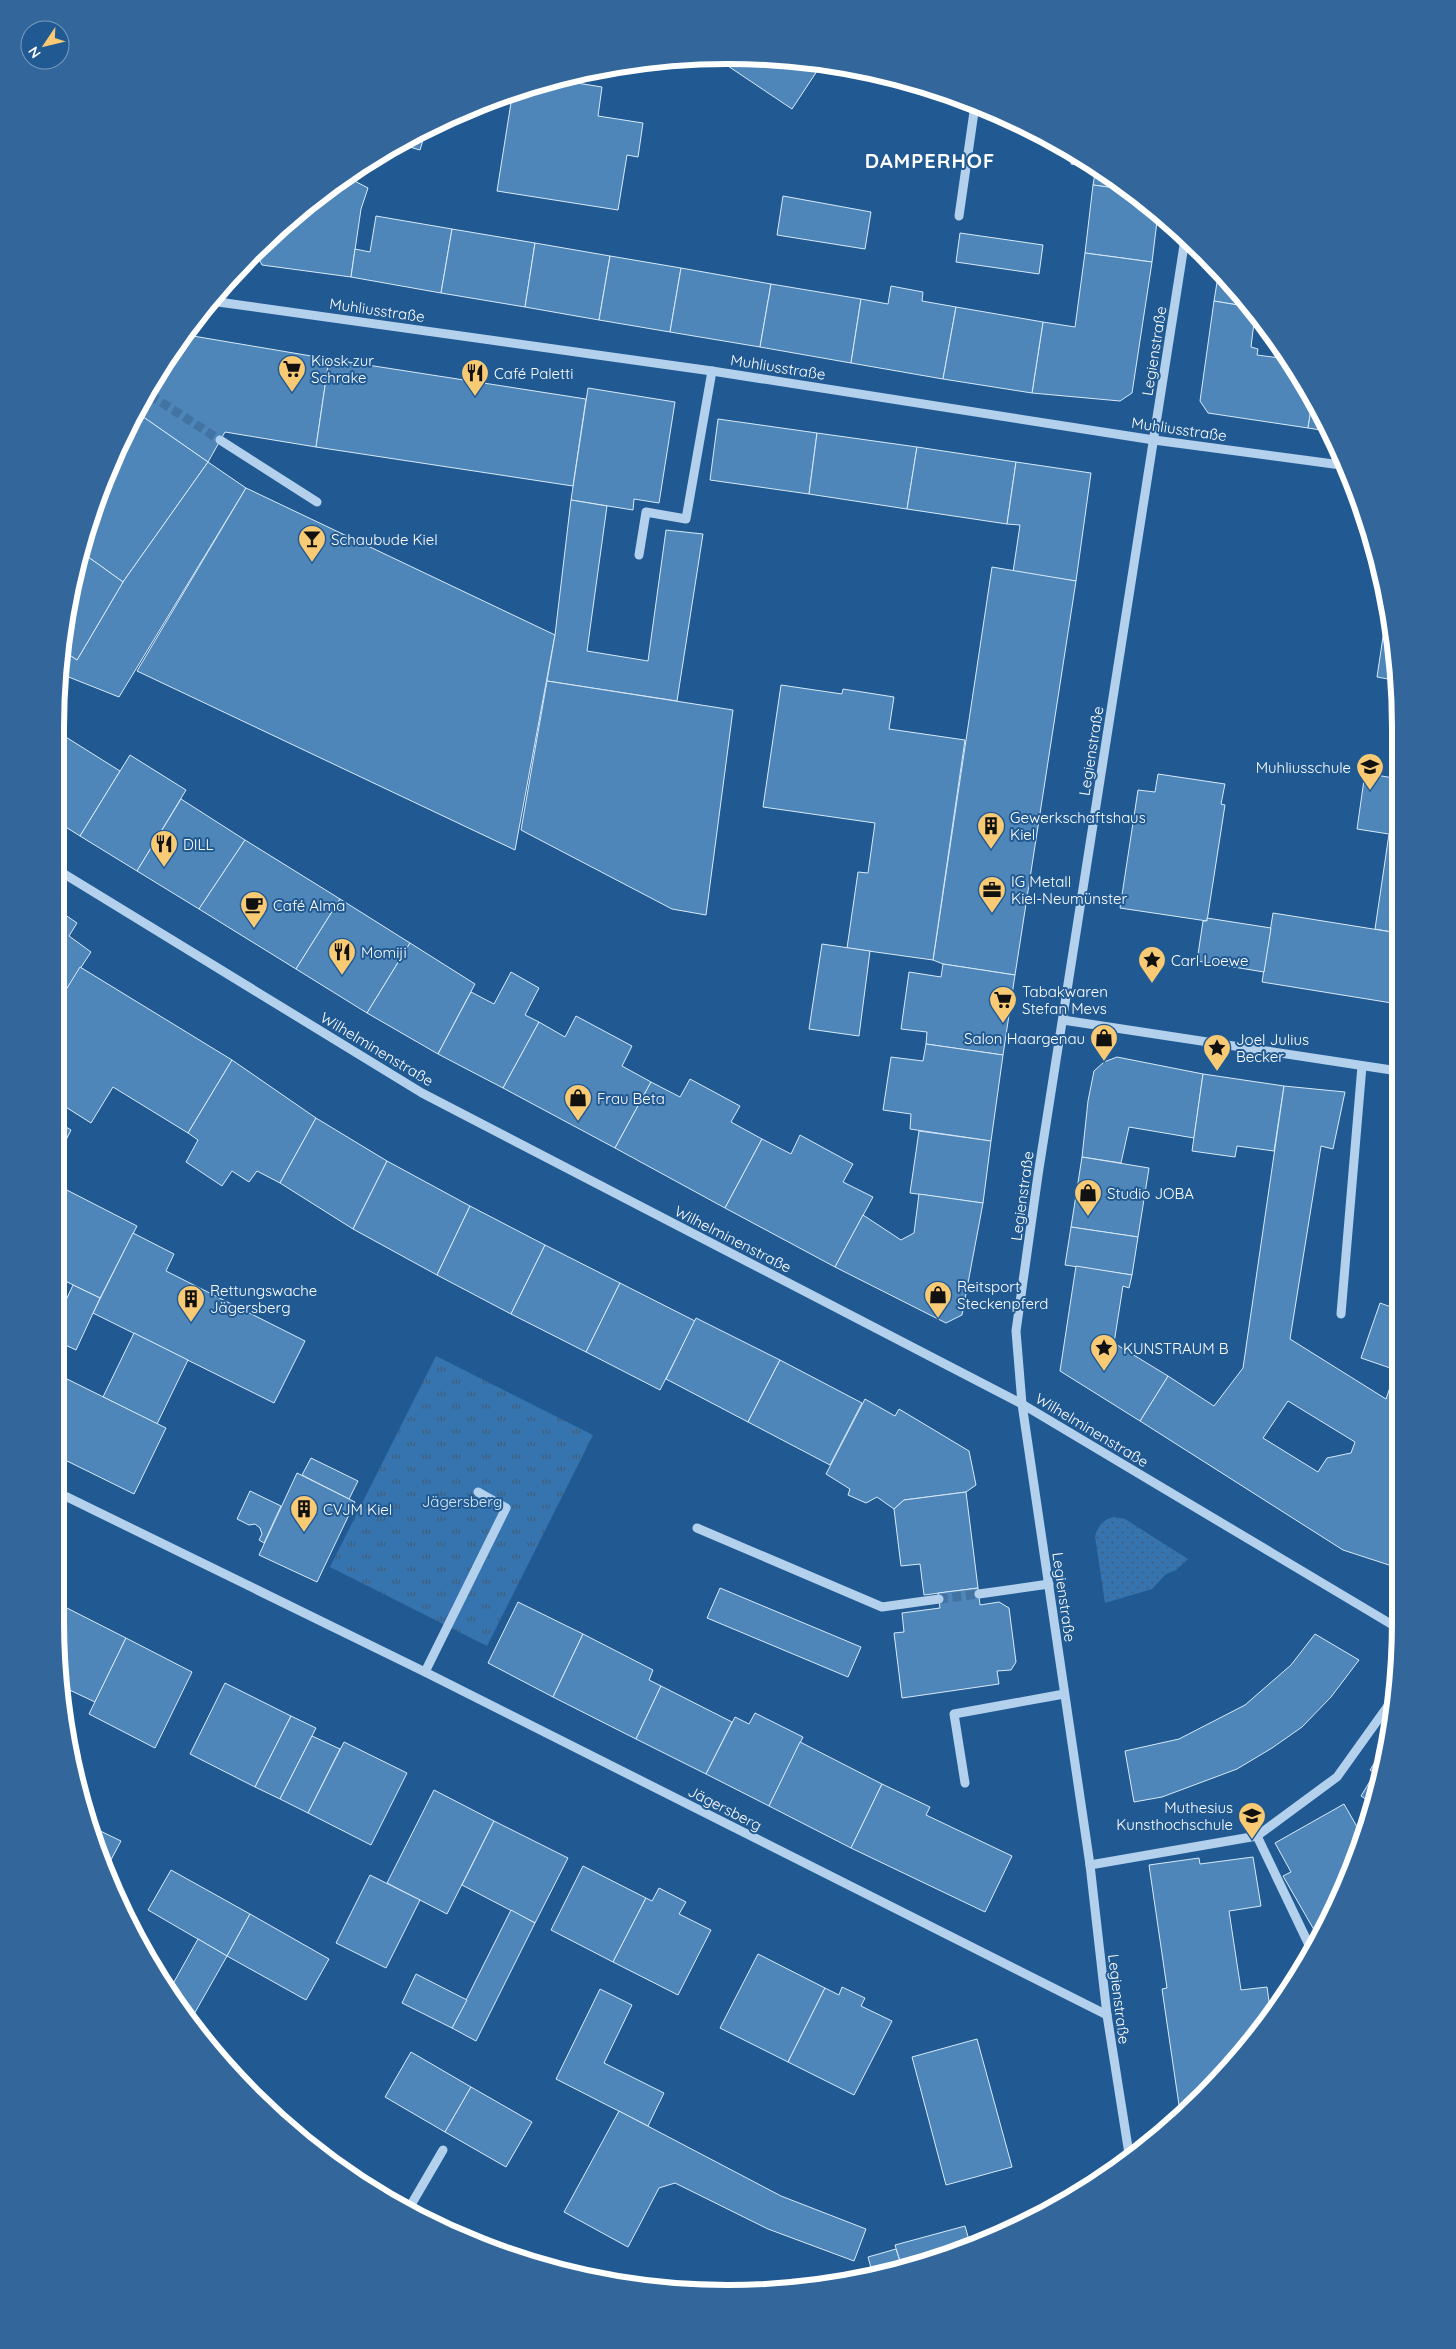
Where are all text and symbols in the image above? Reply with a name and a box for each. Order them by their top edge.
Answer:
north arrow [20,20,70,70]
text: N [24,43,45,62]
district label: DAMPERHOF [865,148,995,173]
street label: Muhliusstraße [328,294,426,326]
street label: Legienstraße [1138,305,1170,397]
street label: Muhliusstraße [729,350,827,384]
place label: Kiosk zur Schrake [311,351,374,387]
supermarket icon: Kiosk zur Schrake [277,354,307,393]
restaurant icon: Café Paletti [460,358,490,397]
place label: Café Paletti [494,364,573,383]
street label: Muhliusstraße [1130,413,1228,445]
bar icon: Schaubude Kiel [297,524,327,563]
place label: Schaubude Kiel [331,530,438,549]
street label: Legienstraße [1075,705,1107,797]
school or university icon: Muhliusschule [1355,752,1385,791]
place label: Muhliusschule [1256,758,1351,777]
place label: Gewerkschaftshaus Kiel [1010,808,1146,844]
building icon: Gewerkschaftshaus Kiel [976,811,1006,850]
restaurant icon: DILL [149,829,179,868]
place label: DILL [183,835,214,854]
place label: IG Metall Kiel-Neumünster [1011,872,1127,908]
office icon: IG Metall Kiel-Neumünster [977,875,1007,914]
cafe icon: Café Alma [239,890,269,929]
place label: Café Alma [273,896,345,915]
restaurant icon: Momiji [327,937,357,976]
place label: Momiji [361,943,407,962]
place icon: Carl Loewe [1137,945,1167,984]
place label: Carl Loewe [1171,951,1248,970]
place label: Tabakwaren Stefan Mevs [1022,982,1108,1018]
supermarket icon: Tabakwaren Stefan Mevs [988,985,1018,1024]
street label: Wilhelminenstraße [317,1008,437,1090]
shop icon: Salon Haargenau [1089,1023,1119,1062]
place label: Salon Haargenau [964,1029,1085,1048]
place label: Joel Julius Becker [1236,1030,1309,1066]
place icon: Joel Julius Becker [1202,1033,1232,1072]
shop icon: Frau Beta [563,1083,593,1122]
place label: Frau Beta [597,1089,665,1108]
street label: Legienstraße [1006,1150,1038,1242]
shop icon: Studio JOBA [1073,1178,1103,1217]
place label: Studio JOBA [1107,1184,1194,1203]
street label: Wilhelminenstraße [671,1201,795,1277]
place label: Reitsport Steckenpferd [957,1277,1048,1313]
shop icon: Reitsport Steckenpferd [923,1280,953,1319]
place label: Rettungswache Jägersberg [210,1281,317,1317]
building icon: Rettungswache Jägersberg [176,1284,206,1323]
place icon: KUNSTRAUM B [1089,1333,1119,1372]
place label: KUNSTRAUM B [1123,1339,1229,1358]
street label: Wilhelminenstraße [1032,1389,1152,1471]
park label: Jägersberg [422,1492,502,1511]
building icon: CVJM Kiel [289,1494,319,1533]
place label: CVJM Kiel [323,1500,392,1519]
street label: Legienstraße [1048,1551,1080,1643]
street label: Jägersberg [685,1781,765,1835]
place label: Muthesius Kunsthochschule [1116,1798,1233,1834]
school or university icon: Muthesius Kunsthochschule [1237,1801,1267,1840]
street label: Legienstraße [1104,1953,1134,2045]

